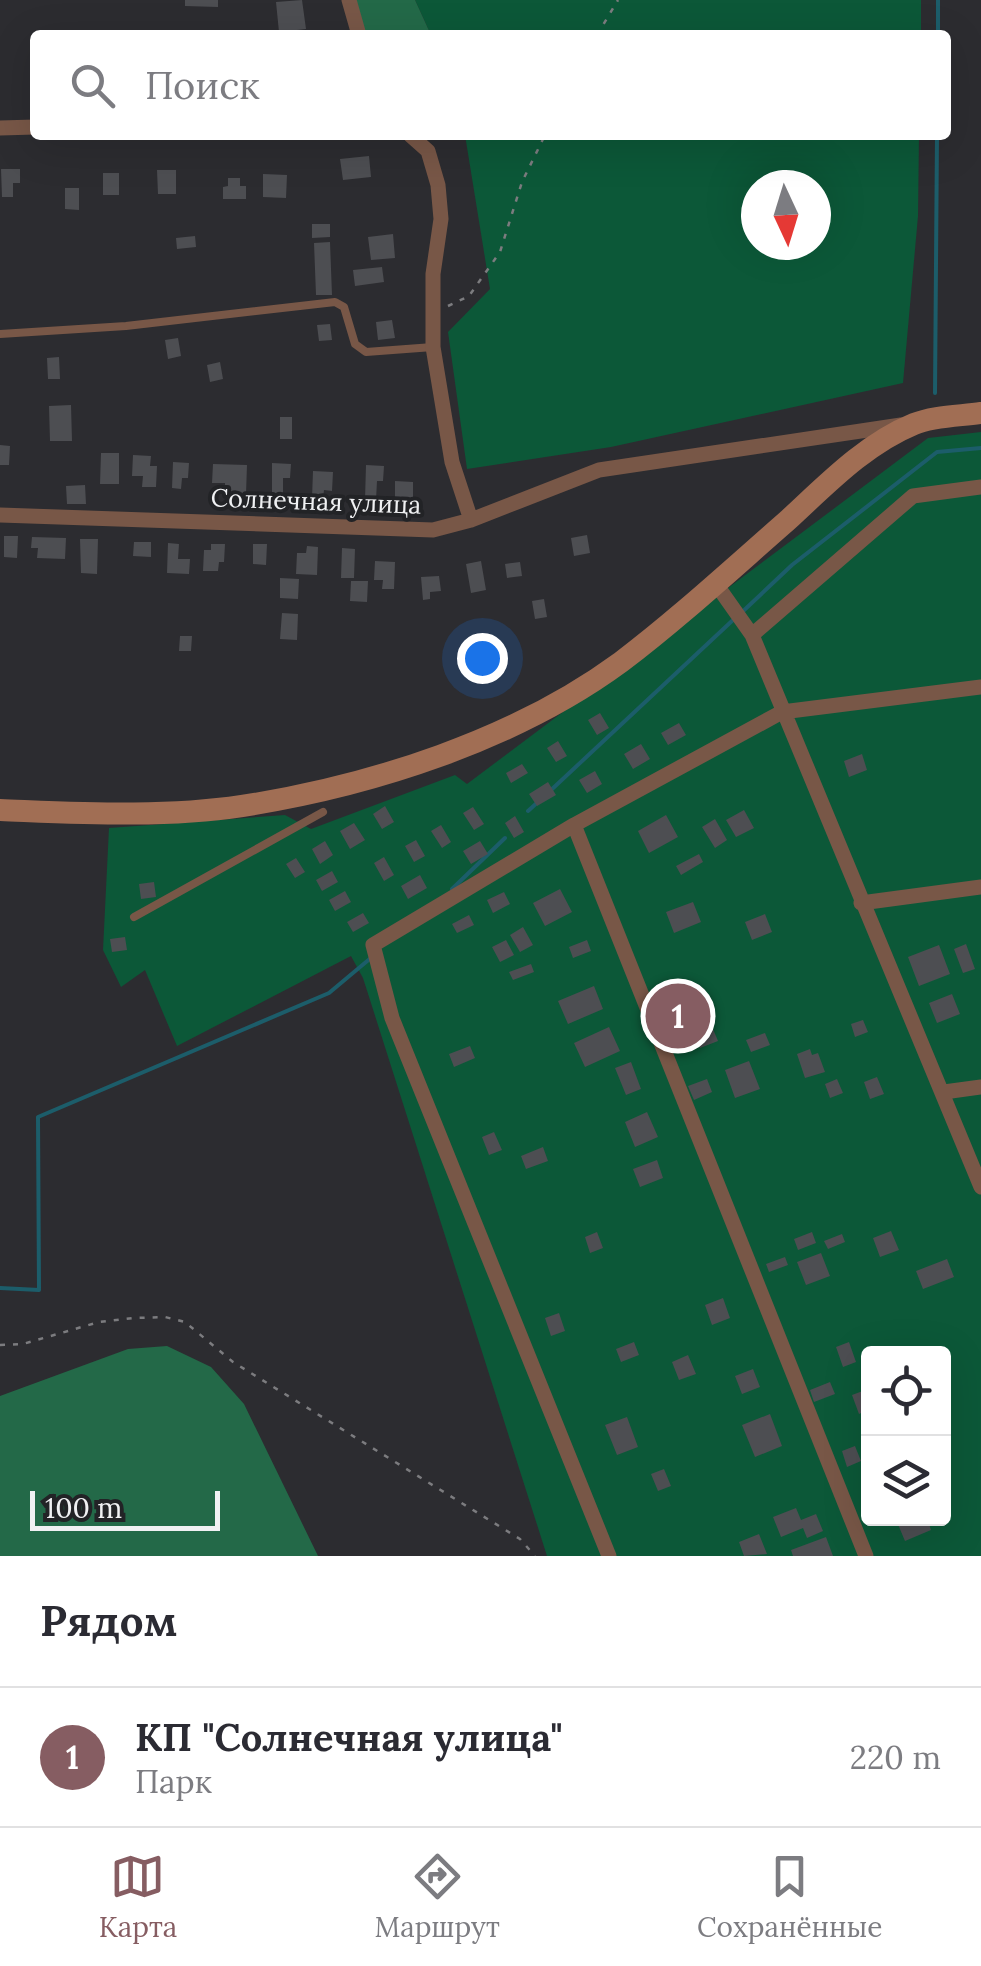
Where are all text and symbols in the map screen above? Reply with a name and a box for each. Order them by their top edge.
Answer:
search box [30,30,951,140]
icon: search [65,58,120,113]
text: Поиск [145,61,260,109]
north arrow [741,170,831,260]
street label: Солнечная улица [210,481,422,521]
your location [457,633,508,684]
pin: 1 [646,978,710,1054]
map controls [861,1346,951,1526]
button: locate [861,1346,951,1436]
button: layers [861,1436,951,1526]
scale bar [30,1486,220,1530]
text: 100 m [45,1490,122,1526]
text: Рядом [40,1594,177,1648]
text: КП "Солнечная улица" [135,1713,563,1761]
text: 1 [66,1737,79,1778]
text: 220 m [850,1737,941,1778]
text: Парк [135,1761,212,1802]
tab: Карта [99,1849,177,1945]
tab: Маршрут [375,1849,500,1945]
tab: Сохранённые [697,1849,882,1945]

